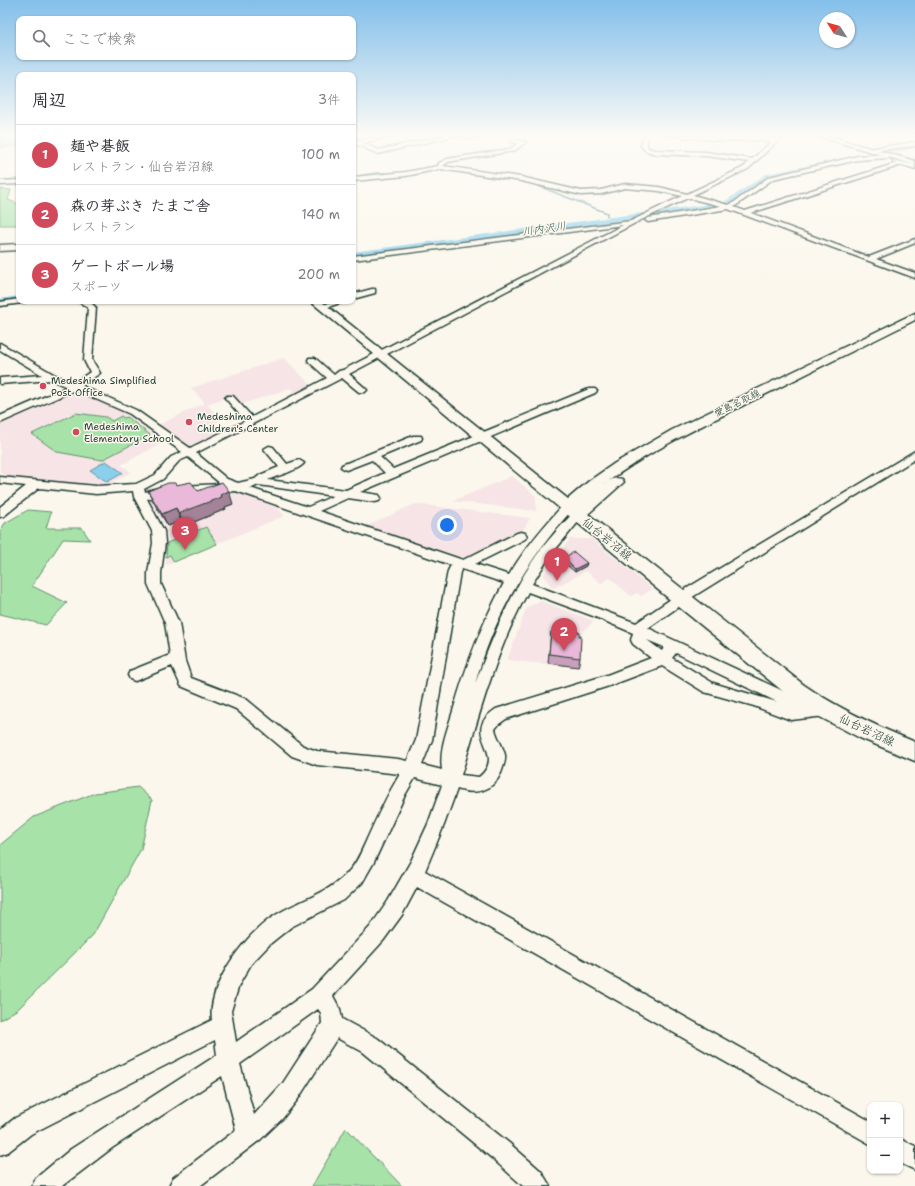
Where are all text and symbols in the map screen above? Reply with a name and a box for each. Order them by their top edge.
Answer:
north arrow [819,12,855,48]
search box [16,16,356,60]
icon: search [30,27,52,49]
text: ここで検索 [62,29,137,49]
text: 周辺 [32,89,66,111]
text: 3件 [318,91,340,108]
text: 麺や碁飯 [70,136,130,156]
text: 1 [42,146,48,163]
text: 100 m [301,146,340,163]
text: レストラン · 仙台岩沼線 [70,158,214,175]
text: 森の芽ぶき たまご舎 [70,196,210,216]
text: 2 [40,206,50,223]
text: 140 m [301,206,340,223]
text: レストラン [70,218,136,235]
water label: 川内沢川 [521,219,567,239]
text: ゲートボール場 [70,256,174,276]
text: 3 [40,266,50,283]
text: 200 m [298,266,340,283]
text: スポーツ [70,278,122,295]
place label: Medeshima Simplified Post Office [51,374,157,399]
marker: Medeshima Simplified Post Office [38,381,48,391]
street label: 愛島名取線 [712,386,762,420]
place label: Medeshima Children's Center [197,410,279,435]
marker: Medeshima Children's Center [184,417,194,427]
place label: Medeshima Elementary School [84,420,174,445]
marker: Medeshima Elementary School [71,427,81,437]
street label: 仙台岩沼線 [579,514,635,564]
your location [437,515,457,535]
pin: 3 [172,517,198,550]
pin: 1 [544,548,570,581]
pin: 2 [551,618,577,651]
street label: 仙台岩沼線 [836,710,898,750]
map controls [867,1102,903,1174]
button: + [867,1102,903,1138]
button: − [867,1138,903,1174]

